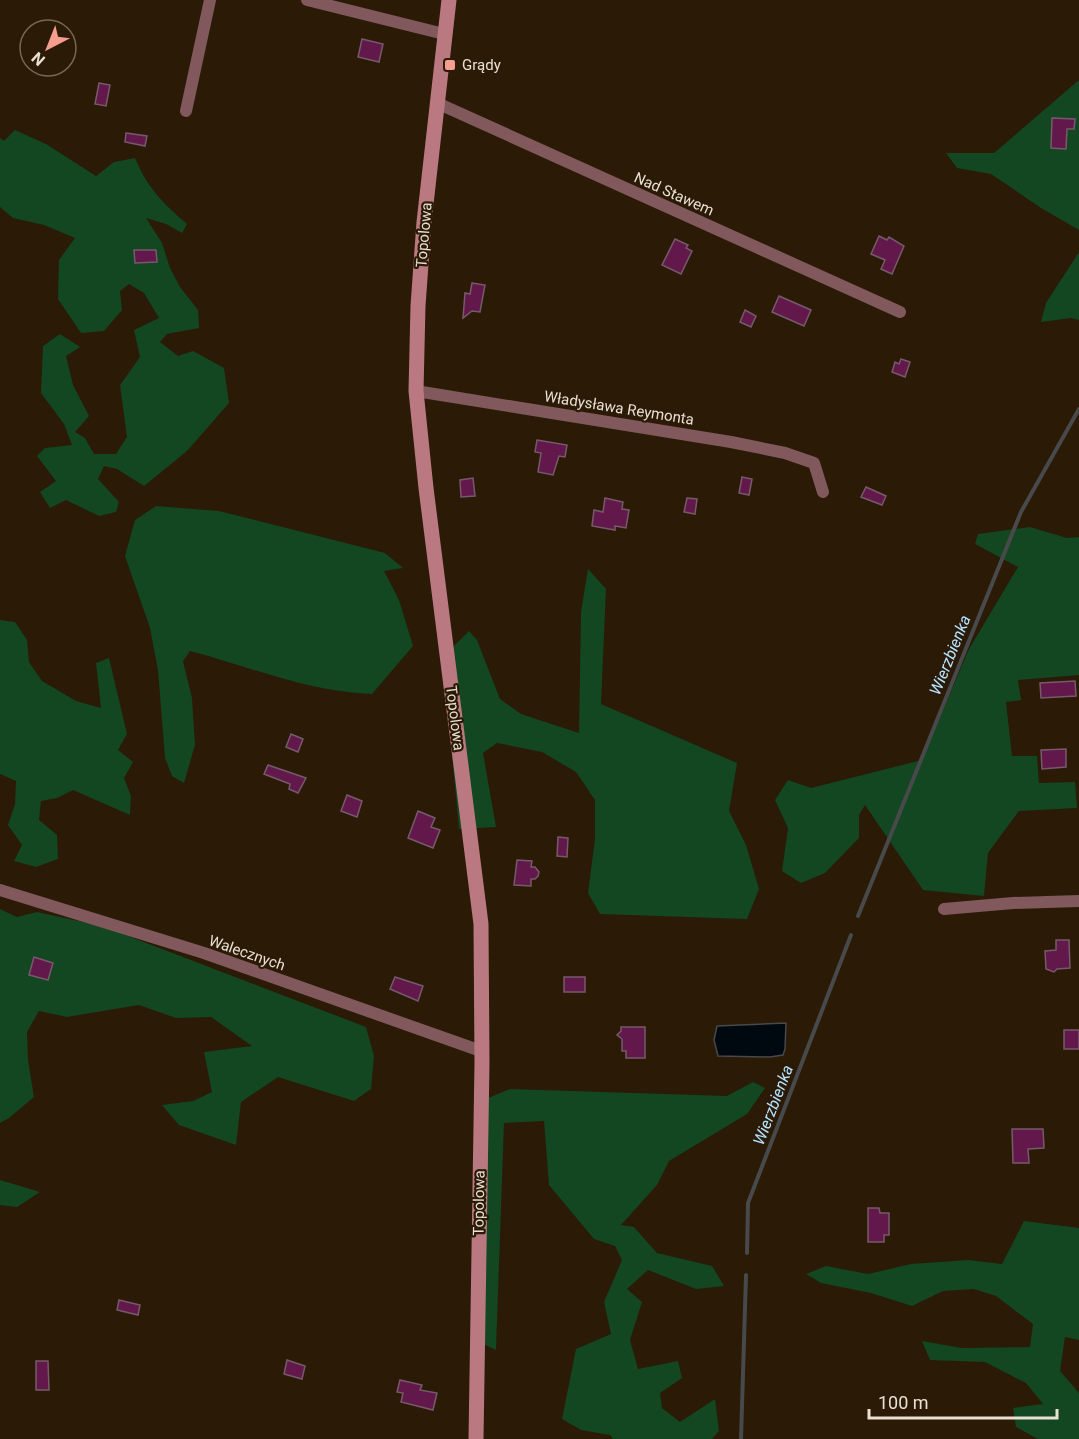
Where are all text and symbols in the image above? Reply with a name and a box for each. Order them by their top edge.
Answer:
north arrow [18,18,78,78]
text: N [28,48,49,70]
place label: Grądy [462,56,501,74]
marker: Grądy [443,58,457,72]
street label: Nad Stawem [631,168,717,220]
street label: Topolowa [412,202,436,268]
street label: Władysława Reymonta [543,387,695,429]
water label: Wierzbienka [925,612,975,698]
street label: Topolowa [442,684,468,752]
street label: Walecznych [206,932,288,974]
water label: Wierzbienka [749,1062,797,1148]
street label: Topolowa [469,1170,489,1236]
scale bar [869,1382,1056,1420]
text: 100 m [878,1392,929,1413]

